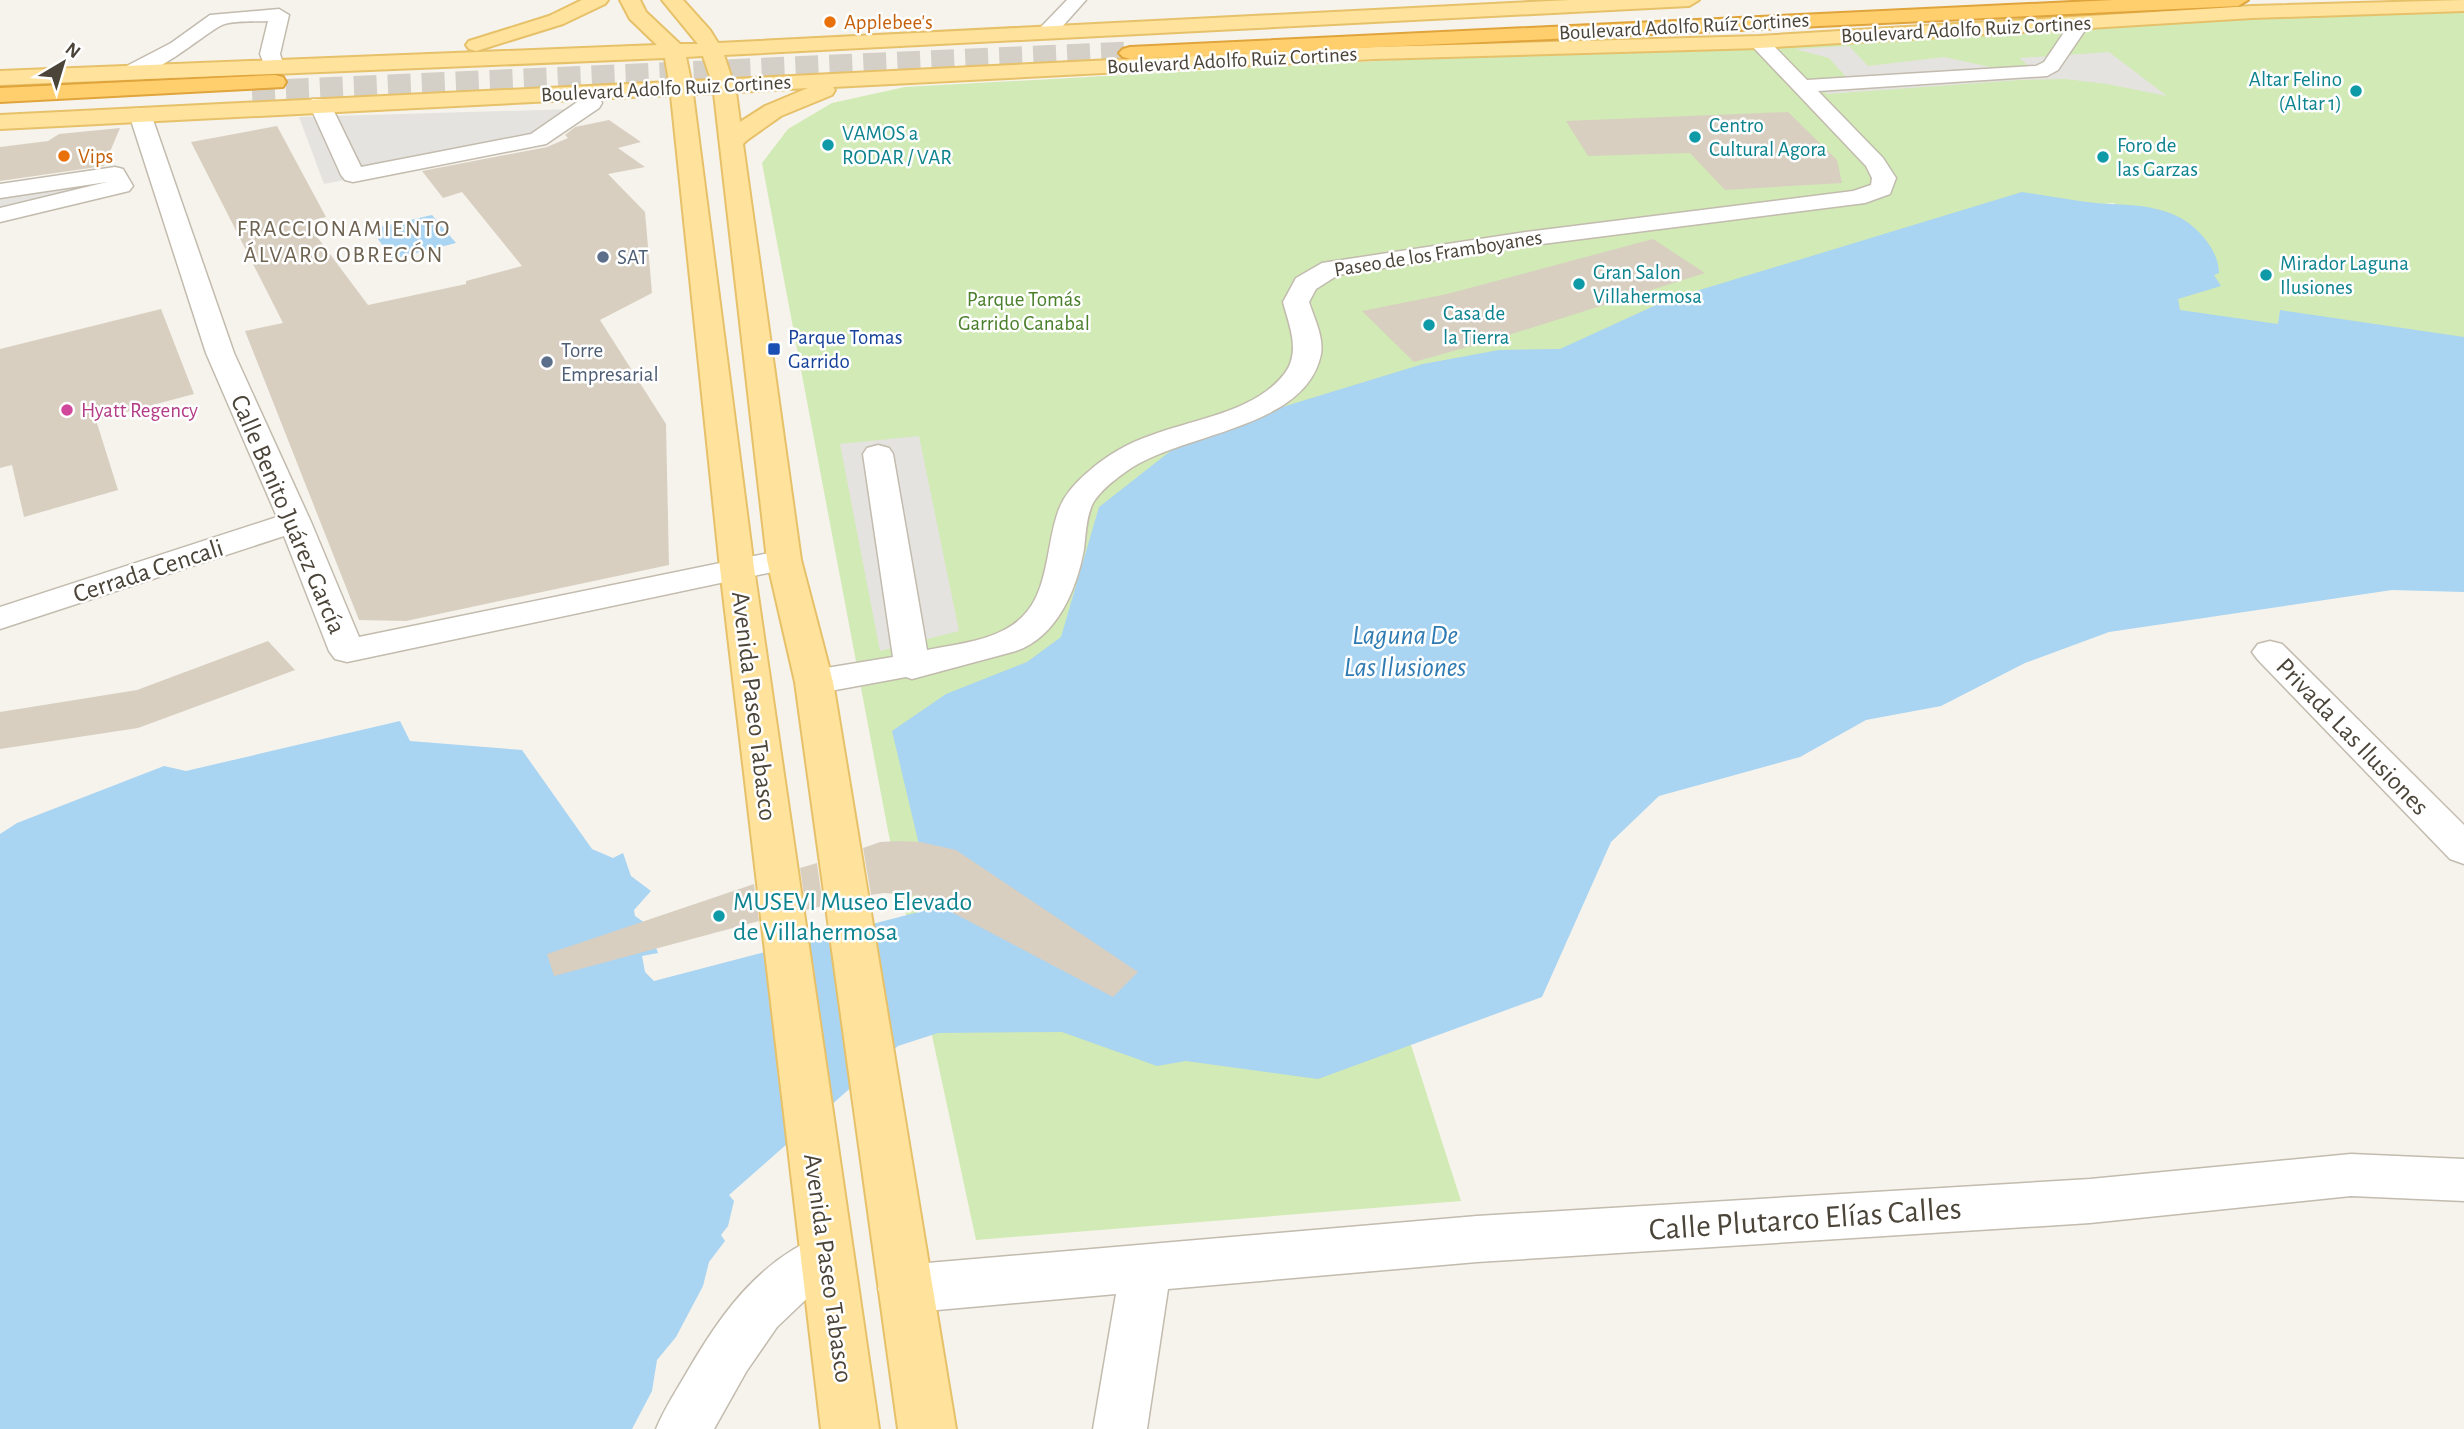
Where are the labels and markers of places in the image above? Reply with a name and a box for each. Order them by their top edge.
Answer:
place label: Applebee's [844,12,933,33]
marker: Applebee's [822,14,838,30]
place label: Altar Felino (Altar 1) [2249,69,2342,114]
marker: Altar Felino (Altar 1) [2348,83,2364,99]
place label: Centro Cultural Agora [1709,115,1827,160]
place label: VAMOS a RODAR / VAR [842,123,952,168]
marker: Centro Cultural Agora [1687,129,1703,145]
place label: Foro de las Garzas [2117,135,2198,180]
marker: VAMOS a RODAR / VAR [820,137,836,153]
place label: Vips [78,146,113,167]
marker: Vips [56,148,72,164]
marker: Foro de las Garzas [2095,149,2111,165]
place label: SAT [617,247,648,268]
marker: SAT [595,249,611,265]
place label: Mirador Laguna Ilusiones [2280,253,2409,298]
place label: Gran Salon Villahermosa [1593,262,1702,307]
marker: Mirador Laguna Ilusiones [2258,267,2274,283]
marker: Gran Salon Villahermosa [1571,276,1587,292]
place label: Casa de la Tierra [1443,303,1510,348]
marker: Casa de la Tierra [1421,317,1437,333]
place label: Parque Tomas Garrido [788,327,902,372]
place label: Torre Empresarial [561,340,659,385]
marker: Parque Tomas Garrido [766,341,782,357]
marker: Torre Empresarial [539,354,555,370]
place label: Hyatt Regency [81,400,198,421]
marker: Hyatt Regency [59,402,75,418]
place label: MUSEVI Museo Elevado de Villahermosa [733,889,972,945]
marker: MUSEVI Museo Elevado de Villahermosa [711,908,727,924]

